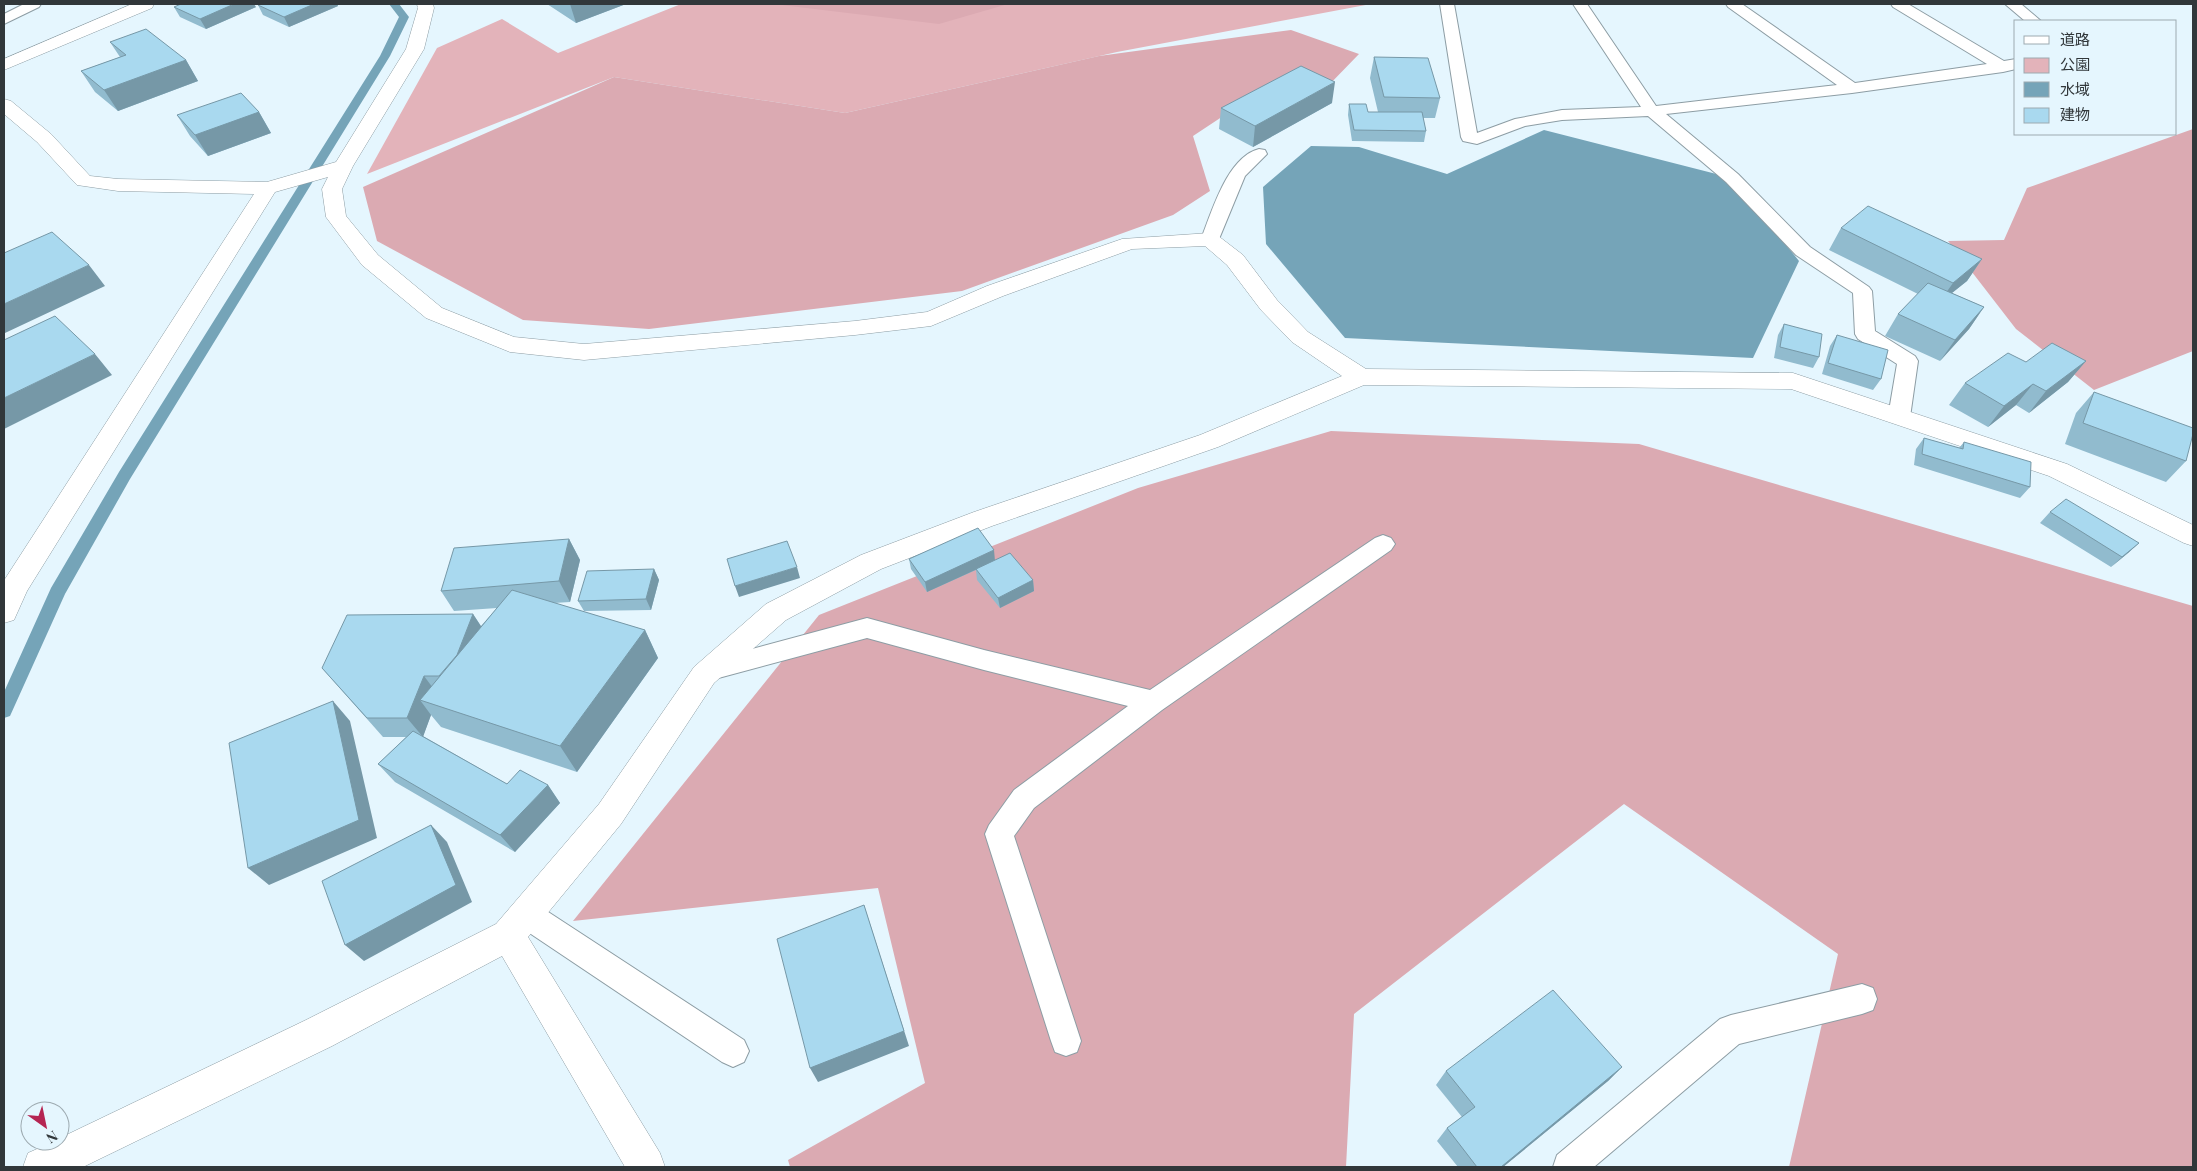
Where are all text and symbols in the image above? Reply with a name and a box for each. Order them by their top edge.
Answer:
legend [2014,20,2177,135]
text: 道路 [2060,29,2090,49]
text: 公園 [2060,54,2090,74]
text: 水域 [2060,79,2090,99]
text: 建物 [2060,104,2090,124]
north arrow [20,1101,70,1151]
text: N [43,1127,62,1148]

